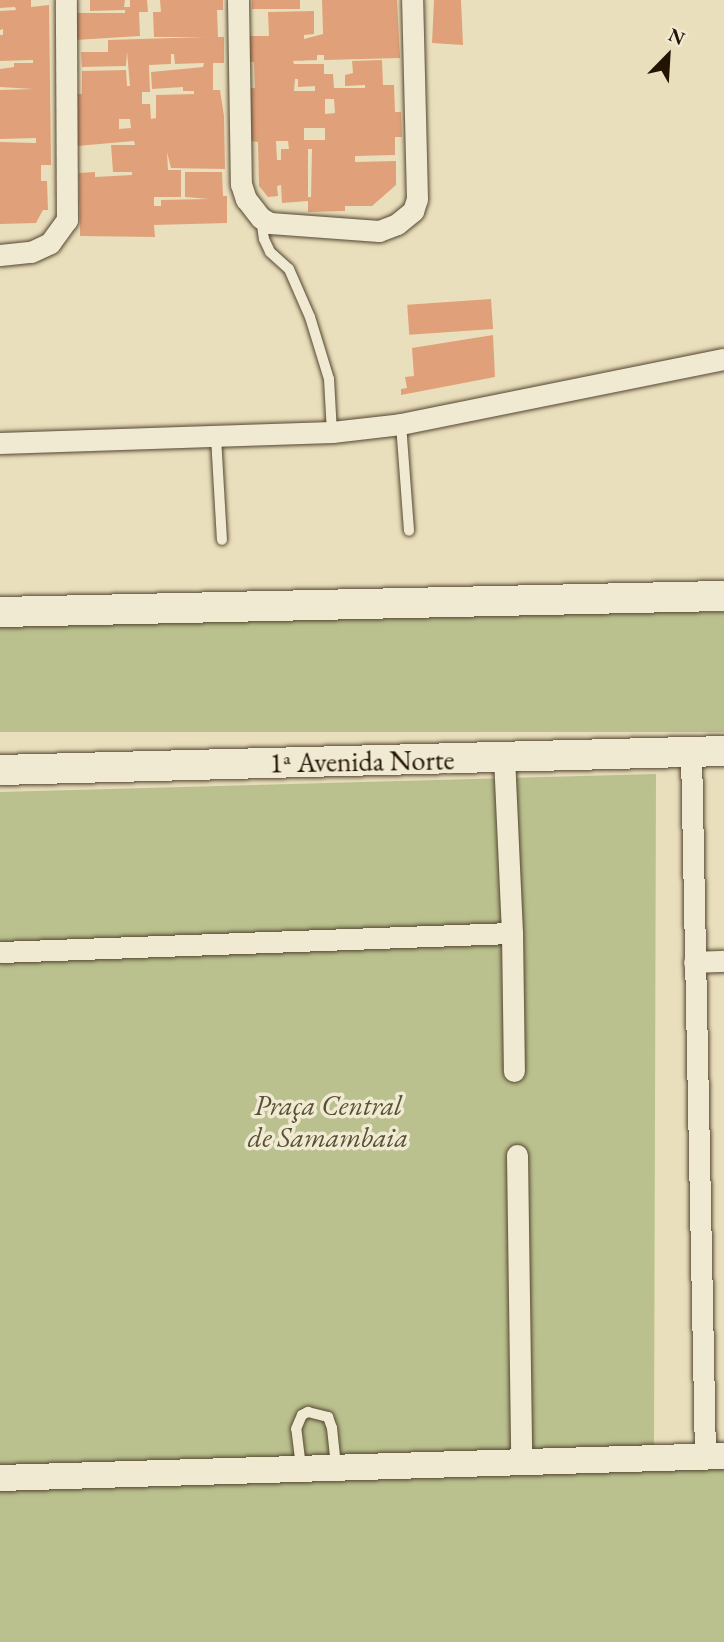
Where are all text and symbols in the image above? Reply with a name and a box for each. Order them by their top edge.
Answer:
north arrow [633,21,703,91]
text: N [665,22,689,51]
street label: 1ᵃ Avenida Norte [269,743,455,779]
park label: Praça Central de Samambaia [248,1088,408,1154]

